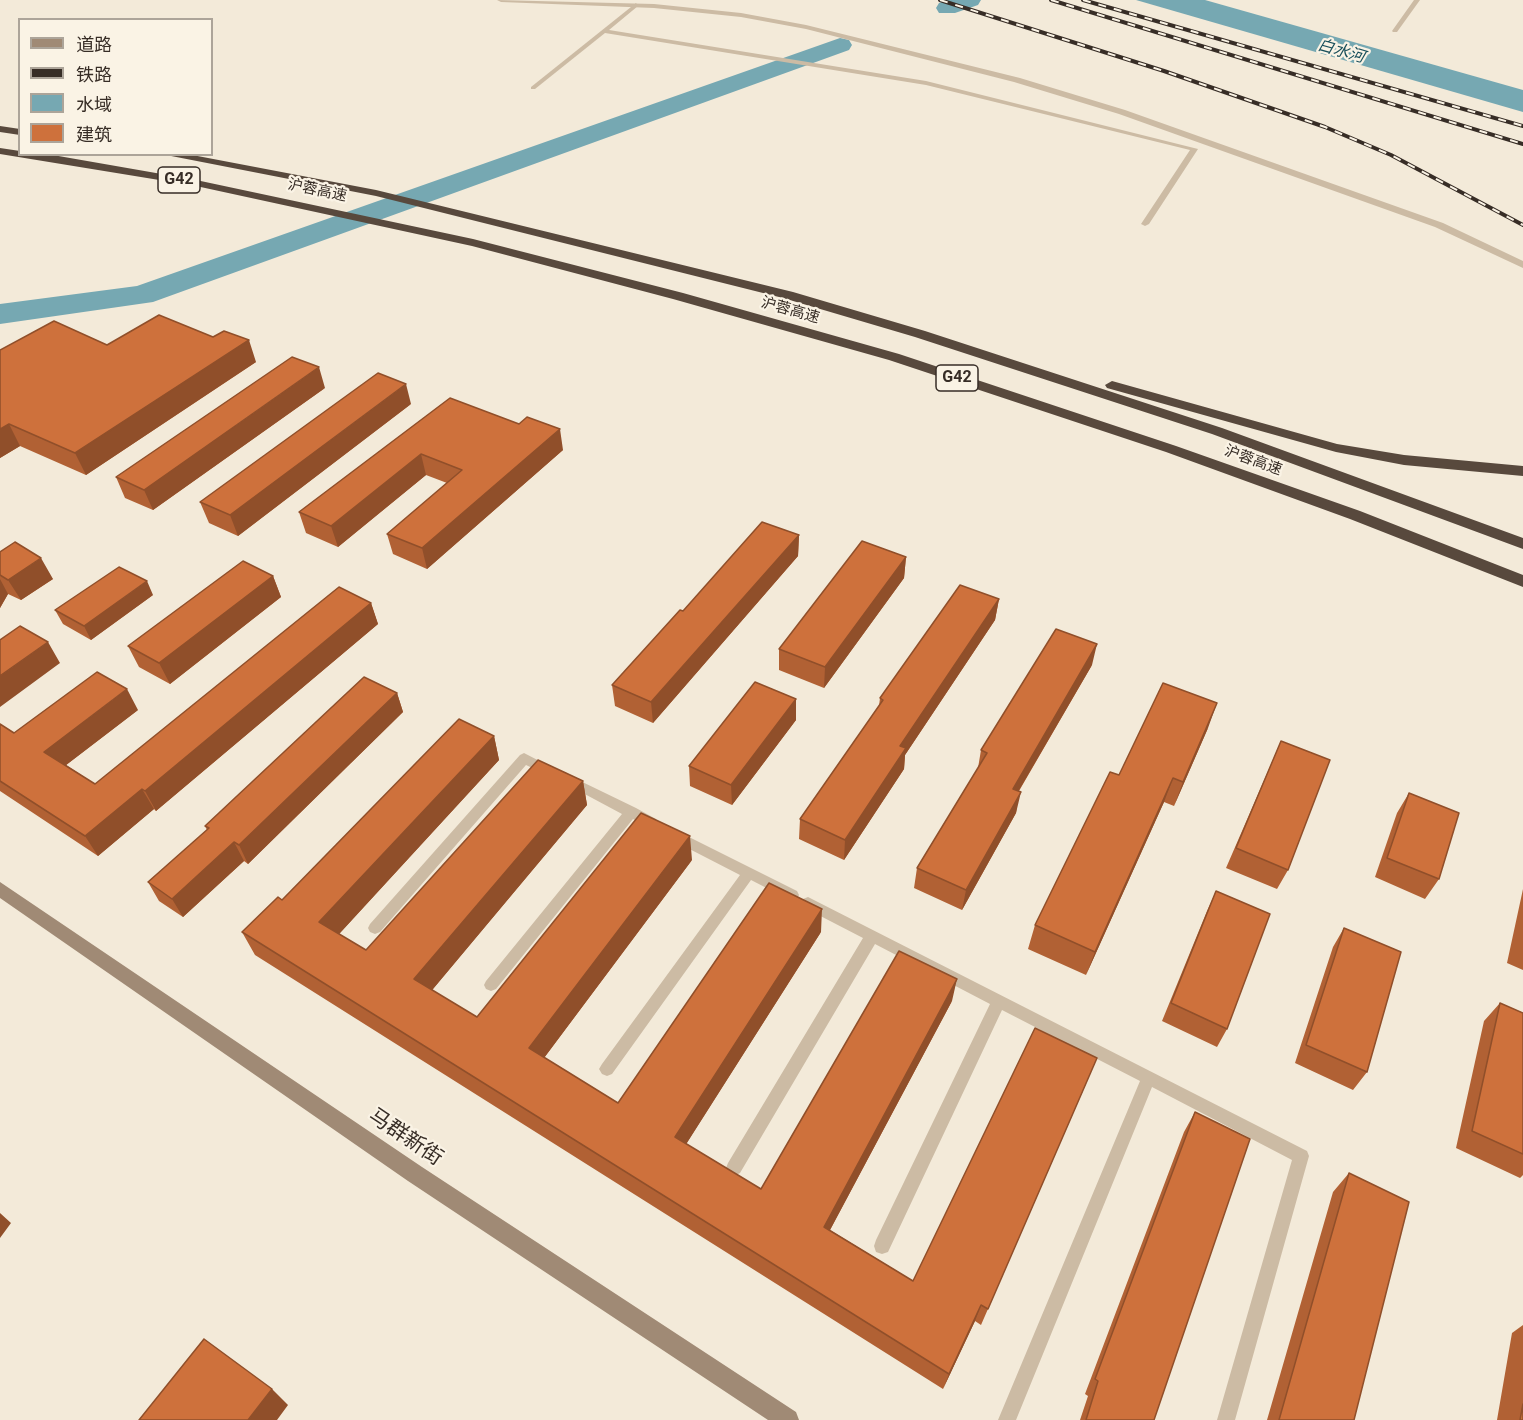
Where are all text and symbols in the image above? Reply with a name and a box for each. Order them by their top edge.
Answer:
legend [18,18,213,156]
text: 道路 [76,34,112,55]
water label: 白水河 [1315,36,1367,68]
text: 铁路 [76,64,112,85]
text: 水域 [76,94,112,115]
text: 建筑 [76,124,112,145]
road number: G42 [158,167,200,193]
street label: 沪蓉高速 [286,176,348,206]
street label: 沪蓉高速 [759,294,821,328]
road number: G42 [936,365,978,391]
street label: 沪蓉高速 [1222,442,1284,480]
street label: 马群新街 [363,1104,447,1172]

